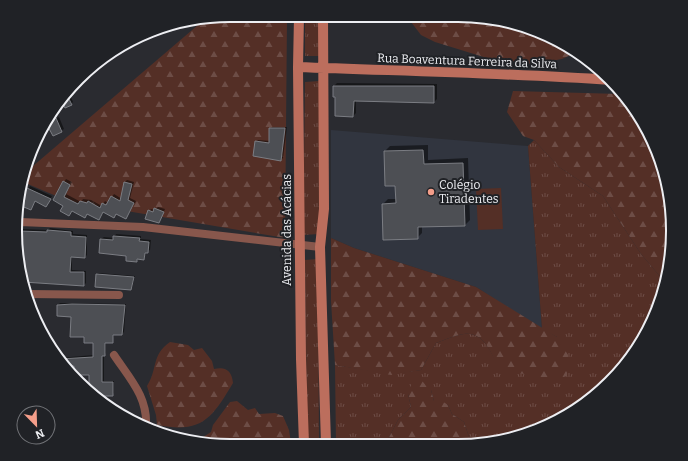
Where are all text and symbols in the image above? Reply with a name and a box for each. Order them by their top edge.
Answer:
street label: Rua Boaventura Ferreira da Silva [377,51,558,71]
street label: Avenida das Acácias [280,174,294,286]
place label: Colégio Tiradentes [439,178,499,206]
marker: Colégio Tiradentes [426,187,436,197]
north arrow [16,405,56,445]
text: N [33,426,46,442]

